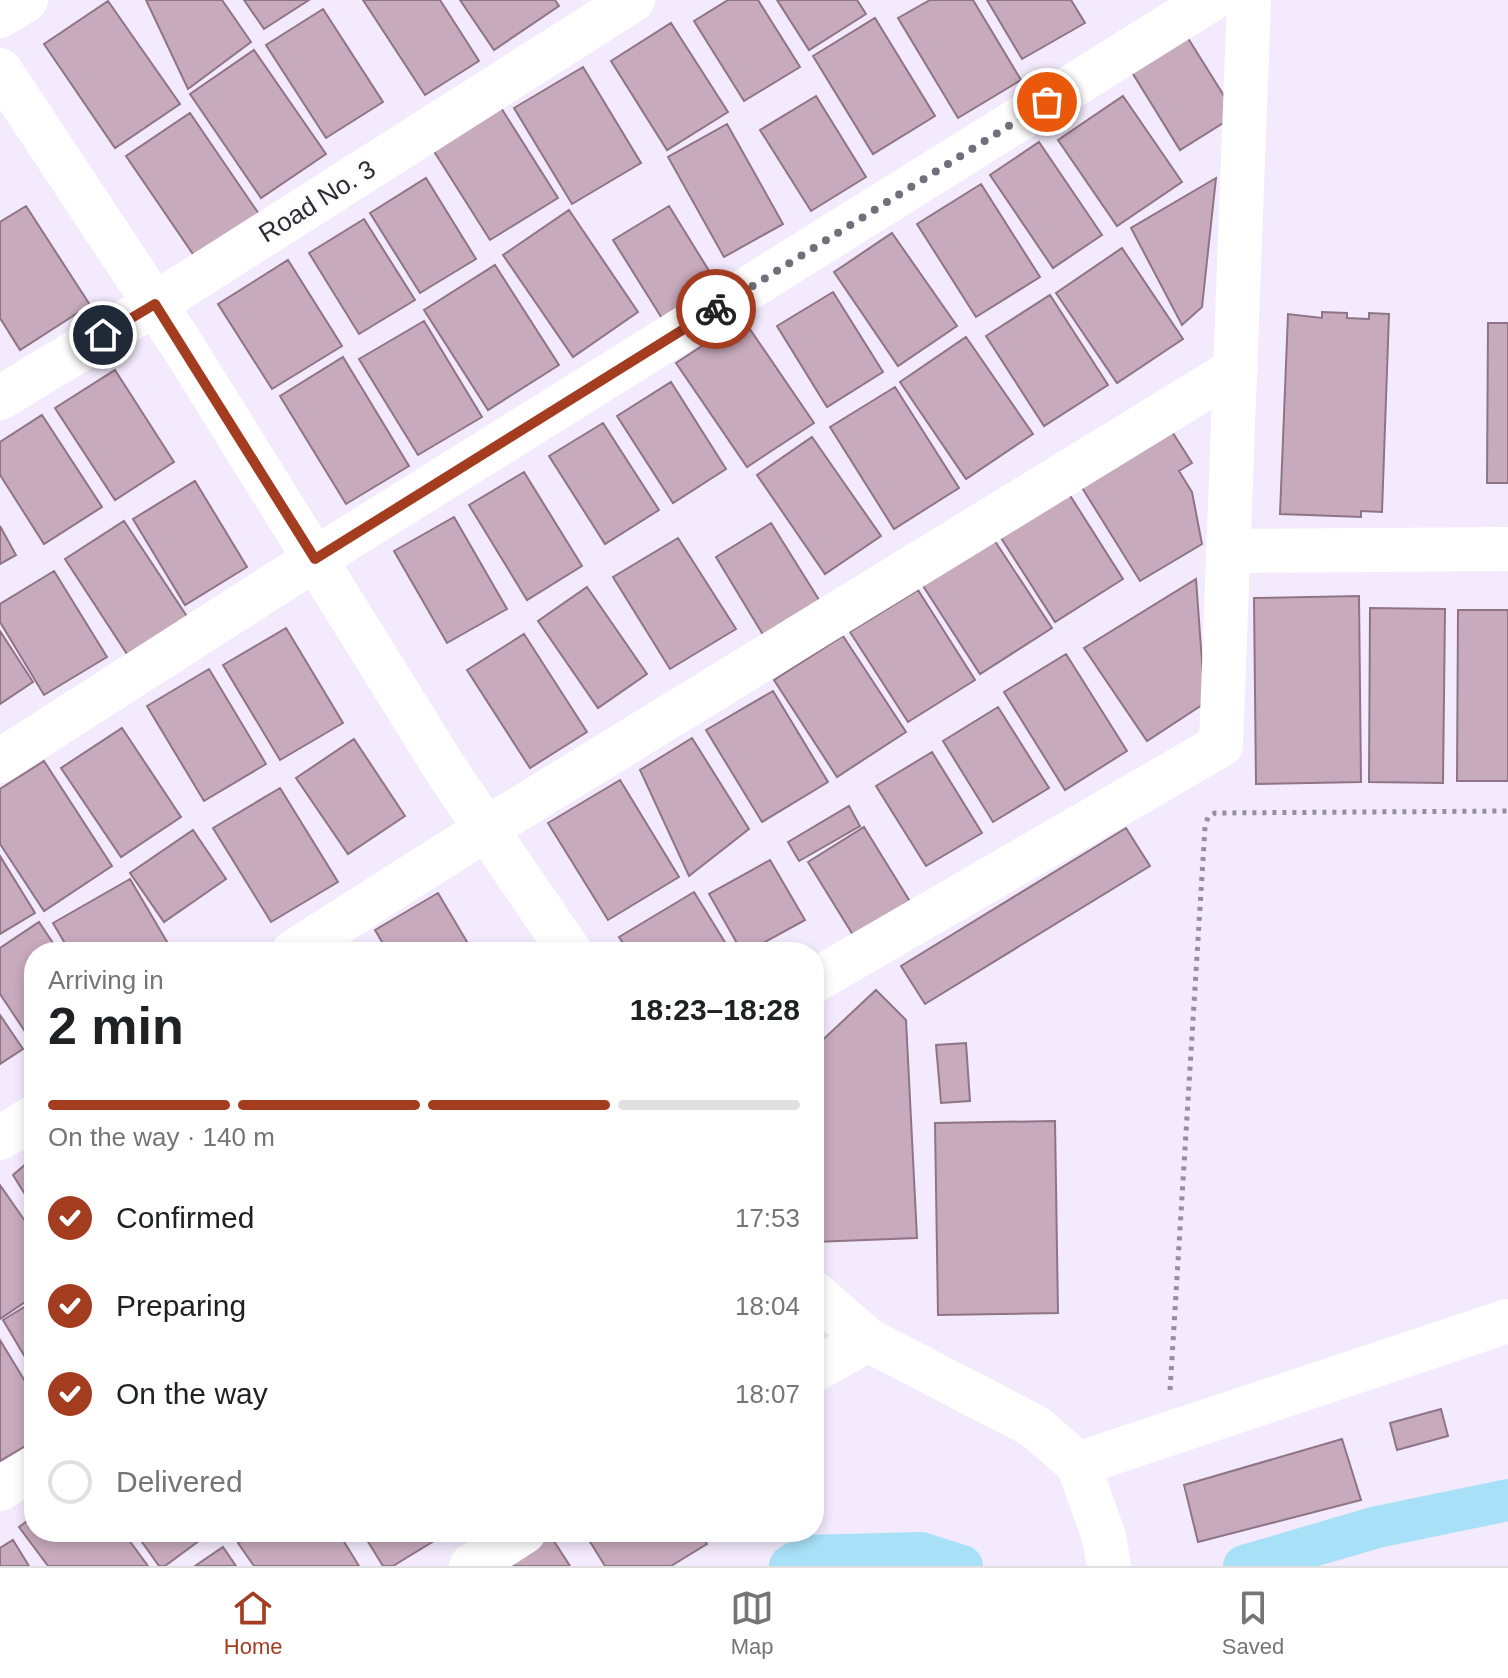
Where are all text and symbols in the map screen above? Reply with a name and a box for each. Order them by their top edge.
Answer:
pin [1013,68,1081,136]
icon: bag [1025,80,1069,124]
street label: Road No. 3 [253,153,381,249]
courier [676,269,756,349]
icon: bike [694,287,738,331]
pin [69,301,137,369]
icon: home [81,313,125,357]
text: Arriving in [48,965,164,995]
text: 18:23–18:28 [630,993,800,1026]
text: 2 min [48,997,184,1055]
text: On the way · 140 m [48,1122,275,1152]
icon: check [48,1196,92,1240]
text: Confirmed [116,1201,254,1234]
text: 17:53 [735,1203,800,1233]
icon: check [48,1284,92,1328]
text: Preparing [116,1289,246,1322]
text: 18:04 [735,1291,800,1321]
icon: check [48,1372,92,1416]
text: On the way [116,1377,268,1410]
text: 18:07 [735,1379,800,1409]
text: Delivered [116,1465,243,1498]
tab: Home [224,1586,283,1660]
tab: Map [730,1586,774,1660]
tab: Saved [1222,1586,1284,1660]

